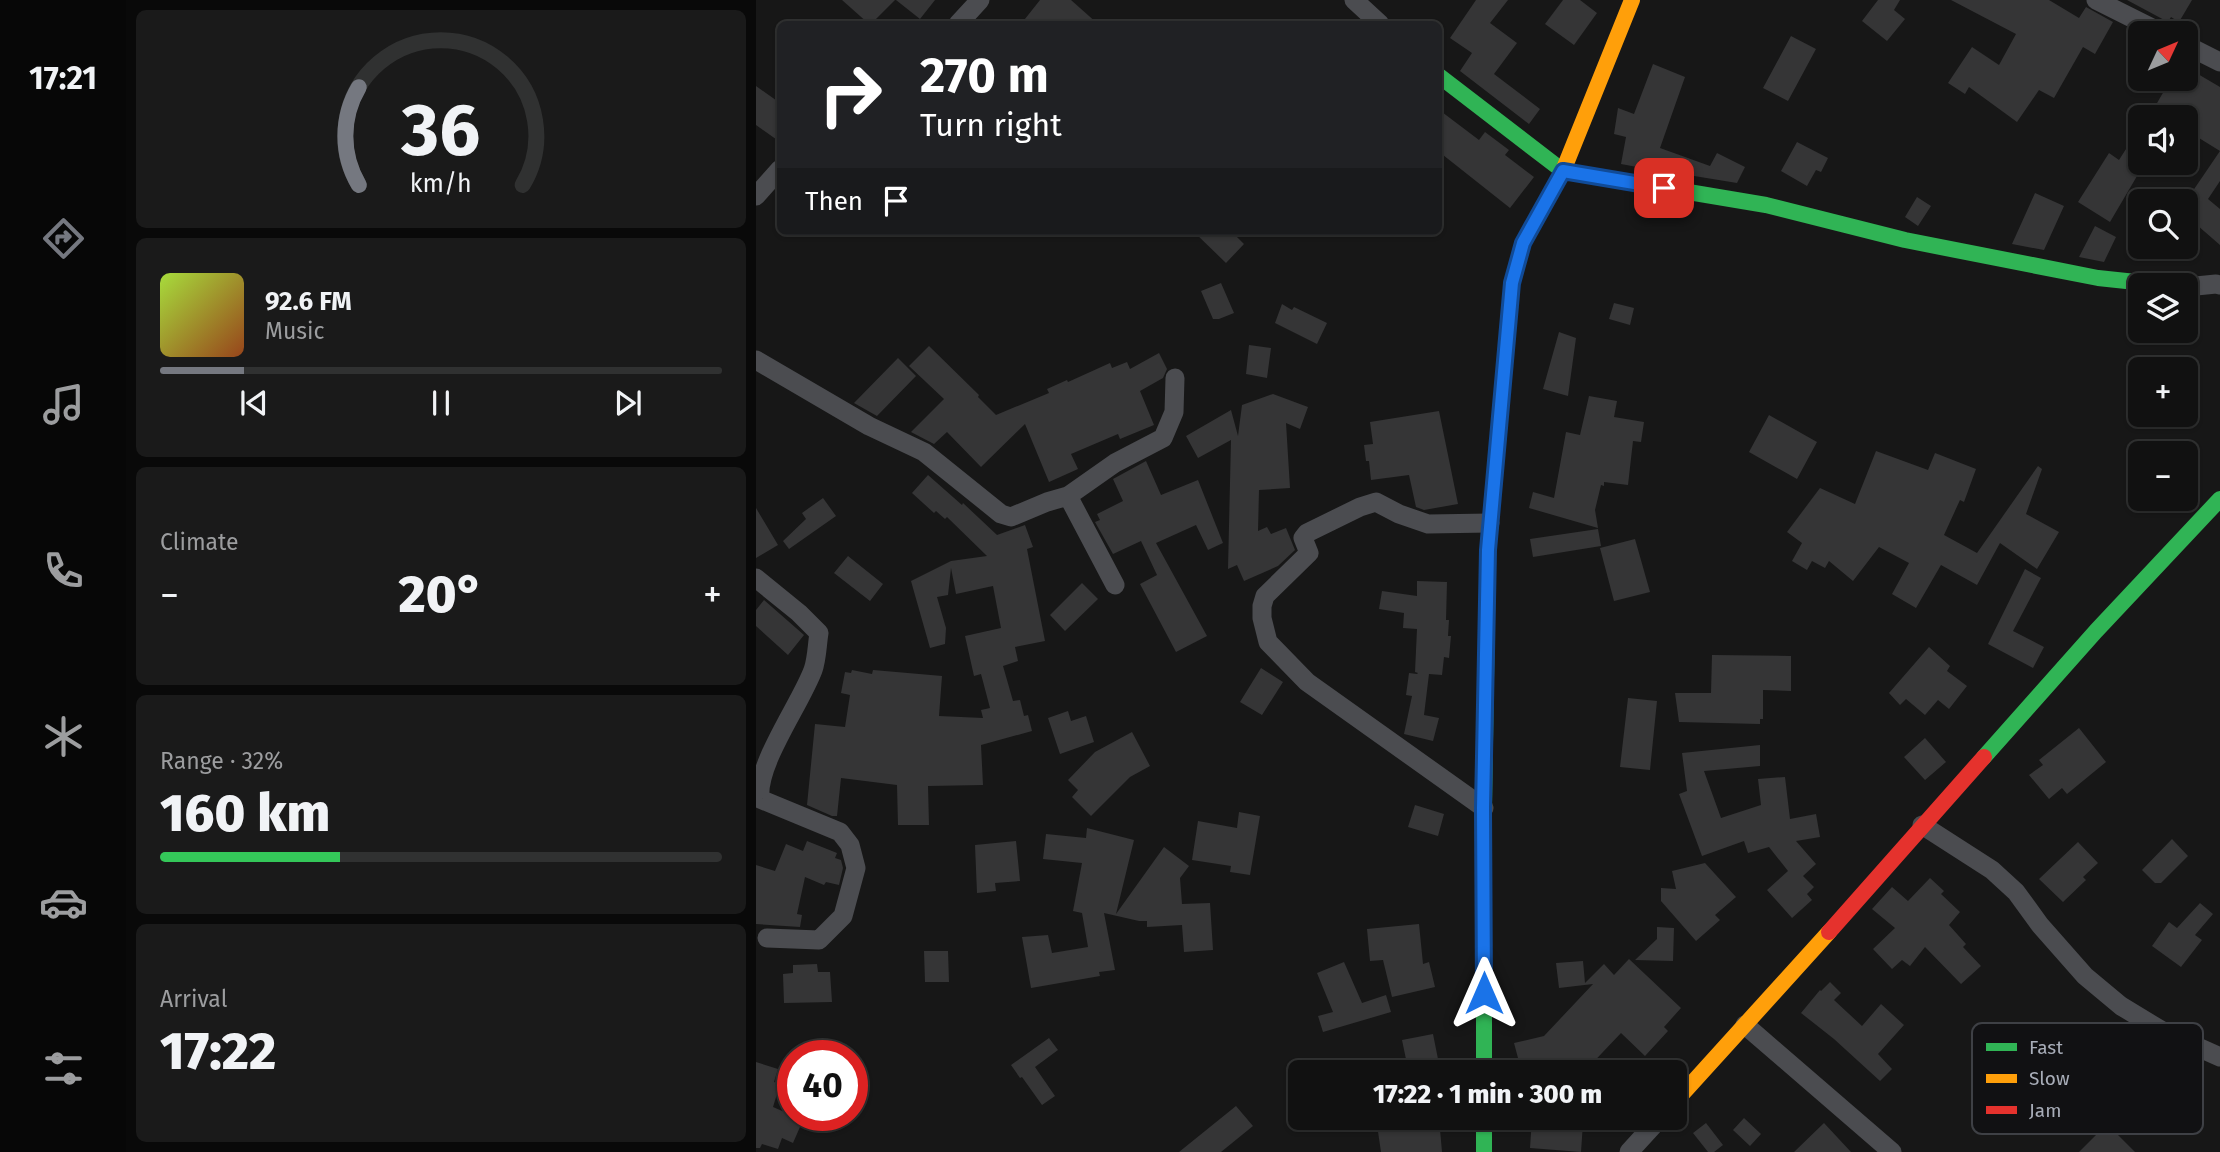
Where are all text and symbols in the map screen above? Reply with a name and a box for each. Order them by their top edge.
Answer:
north arrow [2128,21,2198,91]
map controls [2128,21,2198,511]
text: 270 m [920,46,1049,105]
icon: right [805,49,896,140]
text: 17:21 [29,59,97,97]
text: 36 [401,88,480,175]
button: sound [2128,105,2198,175]
text: Turn right [920,106,1062,144]
pin [1634,158,1694,218]
text: km/h [410,169,472,199]
icon: arrive [1645,169,1683,207]
icon: arrive [877,182,915,220]
text: Then [805,186,863,217]
button: search [2128,189,2198,259]
icon: directions [39,214,88,263]
button: layers [2128,273,2198,343]
text: 92.6 FM [265,286,352,317]
text: Music [265,317,325,345]
button: + [2128,357,2198,427]
icon: music [39,380,88,429]
icon: previous [235,384,273,422]
icon: pause [422,384,460,422]
icon: next [609,384,647,422]
button: − [2128,441,2198,511]
text: Climate [160,528,239,556]
icon: phone [39,546,88,595]
text: 20° [398,563,484,626]
text: − [160,572,179,618]
text: + [703,572,722,618]
icon: climate [39,712,88,761]
text: Range · 32% [160,747,283,775]
text: 160 km [160,782,330,845]
icon: car [39,878,88,927]
position arrow [1447,956,1521,1030]
text: Arrival [160,985,227,1013]
text: 17:22 [160,1020,276,1083]
legend [1972,1023,2203,1134]
text: Fast [2029,1036,2063,1059]
speed limit sign: 40 [777,1040,868,1131]
icon: filters [39,1044,88,1093]
text: Slow [2029,1067,2070,1090]
text: 17:22 · 1 min · 300 m [1373,1079,1602,1110]
text: Jam [2029,1099,2061,1122]

